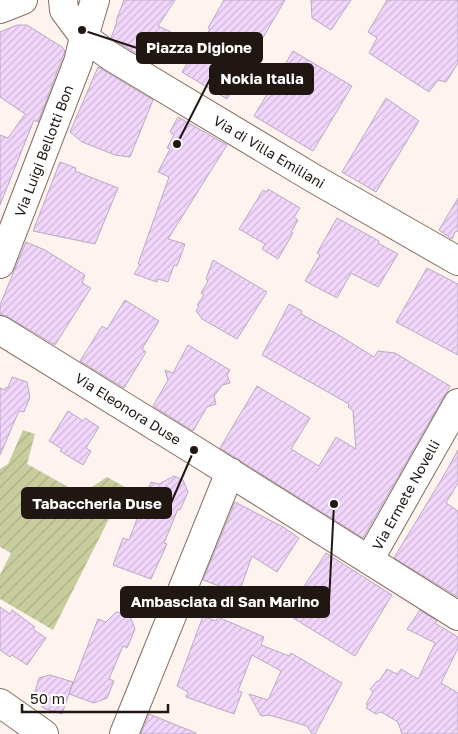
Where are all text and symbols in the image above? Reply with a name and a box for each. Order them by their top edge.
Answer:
callout: Piazza Digione [137,33,262,63]
text: Piazza Digione [146,38,252,56]
callout: Nokia Italia [210,64,313,94]
text: Nokia Italia [220,69,304,87]
street label: Via Luigi Bellotti Bon [11,83,77,219]
street label: Via di Villa Emiliani [210,112,328,192]
street label: Via Eleonora Duse [72,369,184,448]
street label: Via Ermete Novelli [368,437,443,553]
callout: Tabaccheria Duse [22,488,171,518]
text: Tabaccheria Duse [32,494,162,512]
callout: Ambasciata di San Marino [121,587,329,617]
text: Ambasciata di San Marino [131,592,319,610]
scale bar [22,682,169,714]
text: 50 m [30,689,65,707]

